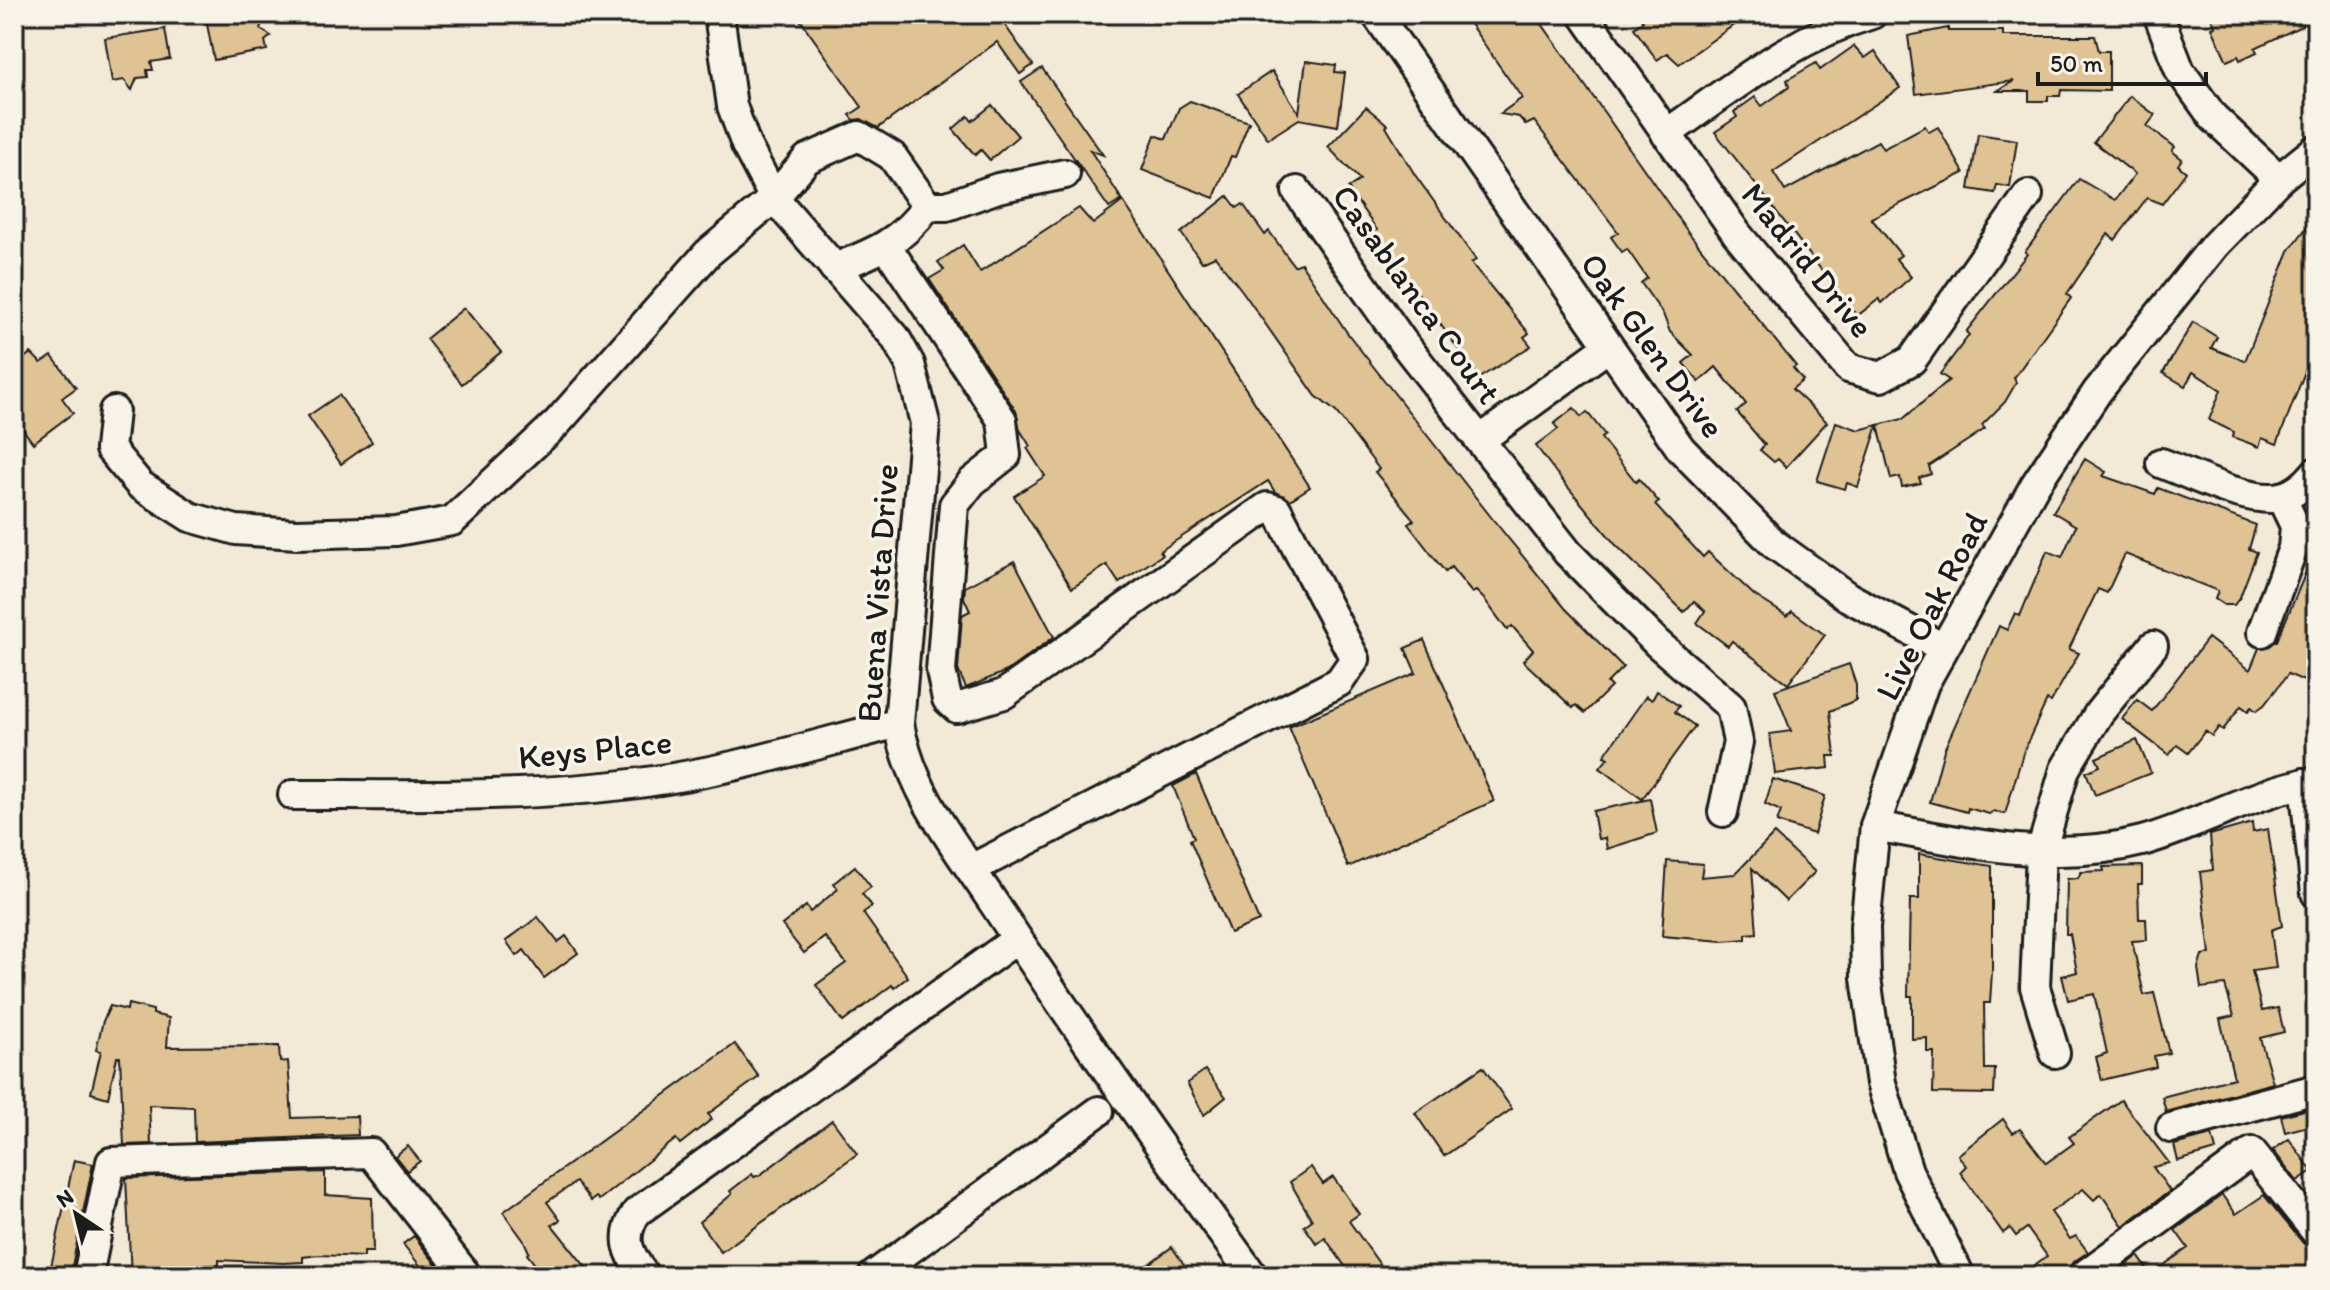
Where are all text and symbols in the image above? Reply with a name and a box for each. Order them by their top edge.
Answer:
scale bar [2038,36,2206,86]
text: 50 m [2050,49,2103,78]
street label: Madrid Drive [1733,175,1883,346]
street label: Casablanca Court [1323,177,1510,412]
street label: Oak Glen Drive [1572,245,1734,446]
street label: Buena Vista Drive [848,462,907,724]
street label: Live Oak Road [1866,505,1997,707]
street label: Keys Place [516,721,674,778]
north arrow [36,1174,116,1254]
text: N [51,1183,79,1213]

